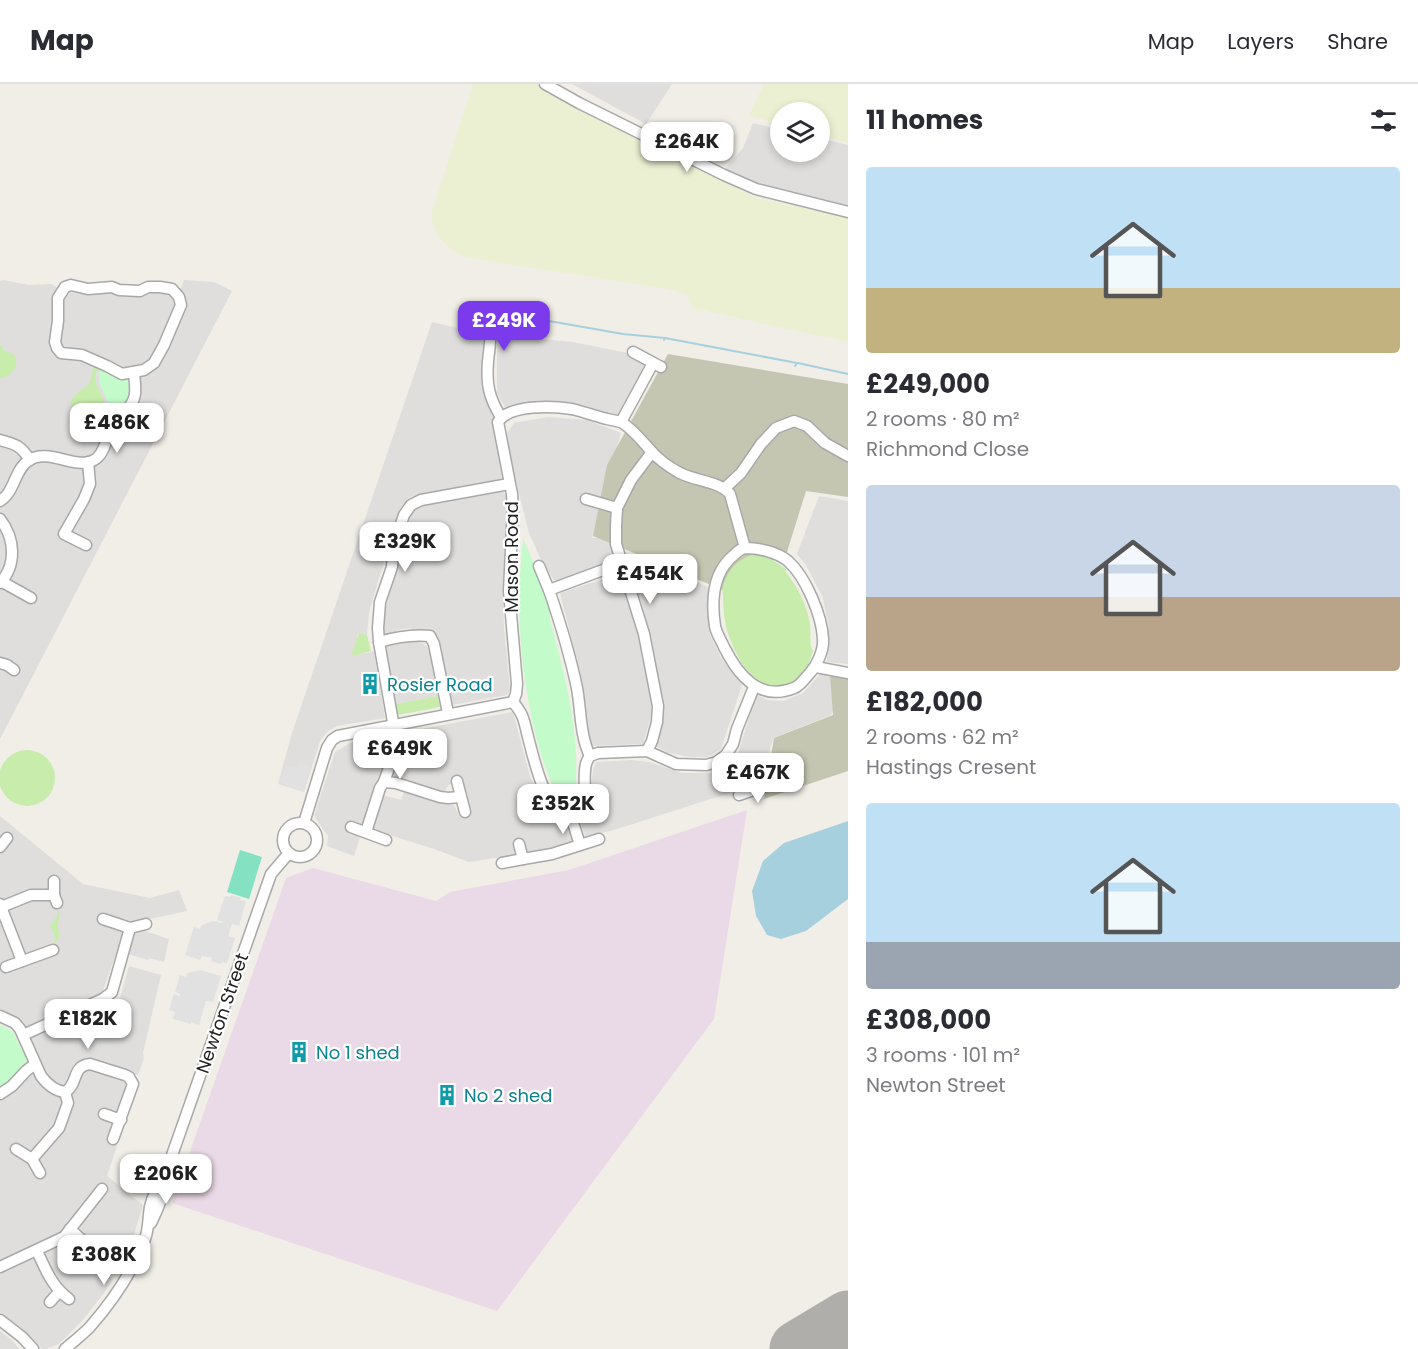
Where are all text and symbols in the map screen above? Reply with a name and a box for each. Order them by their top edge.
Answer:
text: Map [30,21,94,60]
text: Map [1148,27,1194,56]
text: Layers [1227,27,1294,56]
text: Share [1327,27,1388,56]
map controls [770,102,830,162]
button: layers [770,102,830,162]
text: 11 homes [866,102,983,138]
icon: filters [1367,104,1400,137]
pin: £264K [645,122,729,173]
text: £264K [655,127,719,155]
icon: home [1079,206,1187,314]
pin: £249K [462,301,546,352]
text: £249K [472,306,536,334]
text: £249,000 [866,366,990,402]
pin: £486K [75,403,159,454]
text: 2 rooms · 80 m² [866,405,1020,433]
text: £486K [84,408,150,436]
text: Richmond Close [866,435,1029,463]
street label: Mason Road [499,501,524,613]
pin: £329K [363,522,447,573]
icon: home [1079,524,1187,632]
text: £329K [373,527,437,555]
pin: £454K [608,554,692,605]
text: £454K [616,559,684,587]
building icon: Rosier Road [358,672,382,696]
place label: Rosier Road [387,672,493,697]
text: £182,000 [866,684,983,720]
text: 2 rooms · 62 m² [866,723,1019,751]
pin: £649K [358,729,442,780]
text: £649K [367,734,433,762]
pin: £467K [716,753,800,804]
text: Hastings Cresent [866,753,1036,781]
text: £467K [726,758,790,786]
pin: £352K [521,784,605,835]
text: £352K [531,789,595,817]
icon: home [1079,842,1187,950]
street label: Newton Street [190,950,254,1076]
pin: £182K [46,999,130,1050]
text: £308,000 [866,1002,991,1038]
text: £182K [58,1004,118,1032]
building icon: No 1 shed [287,1040,311,1064]
place label: No 1 shed [316,1040,400,1065]
text: 3 rooms · 101 m² [866,1041,1020,1069]
text: Newton Street [866,1071,1006,1099]
building icon: No 2 shed [435,1083,459,1107]
place label: No 2 shed [464,1083,552,1108]
pin: £206K [124,1154,208,1205]
text: £206K [134,1159,198,1187]
pin: £308K [62,1235,146,1286]
text: £308K [71,1240,137,1268]

